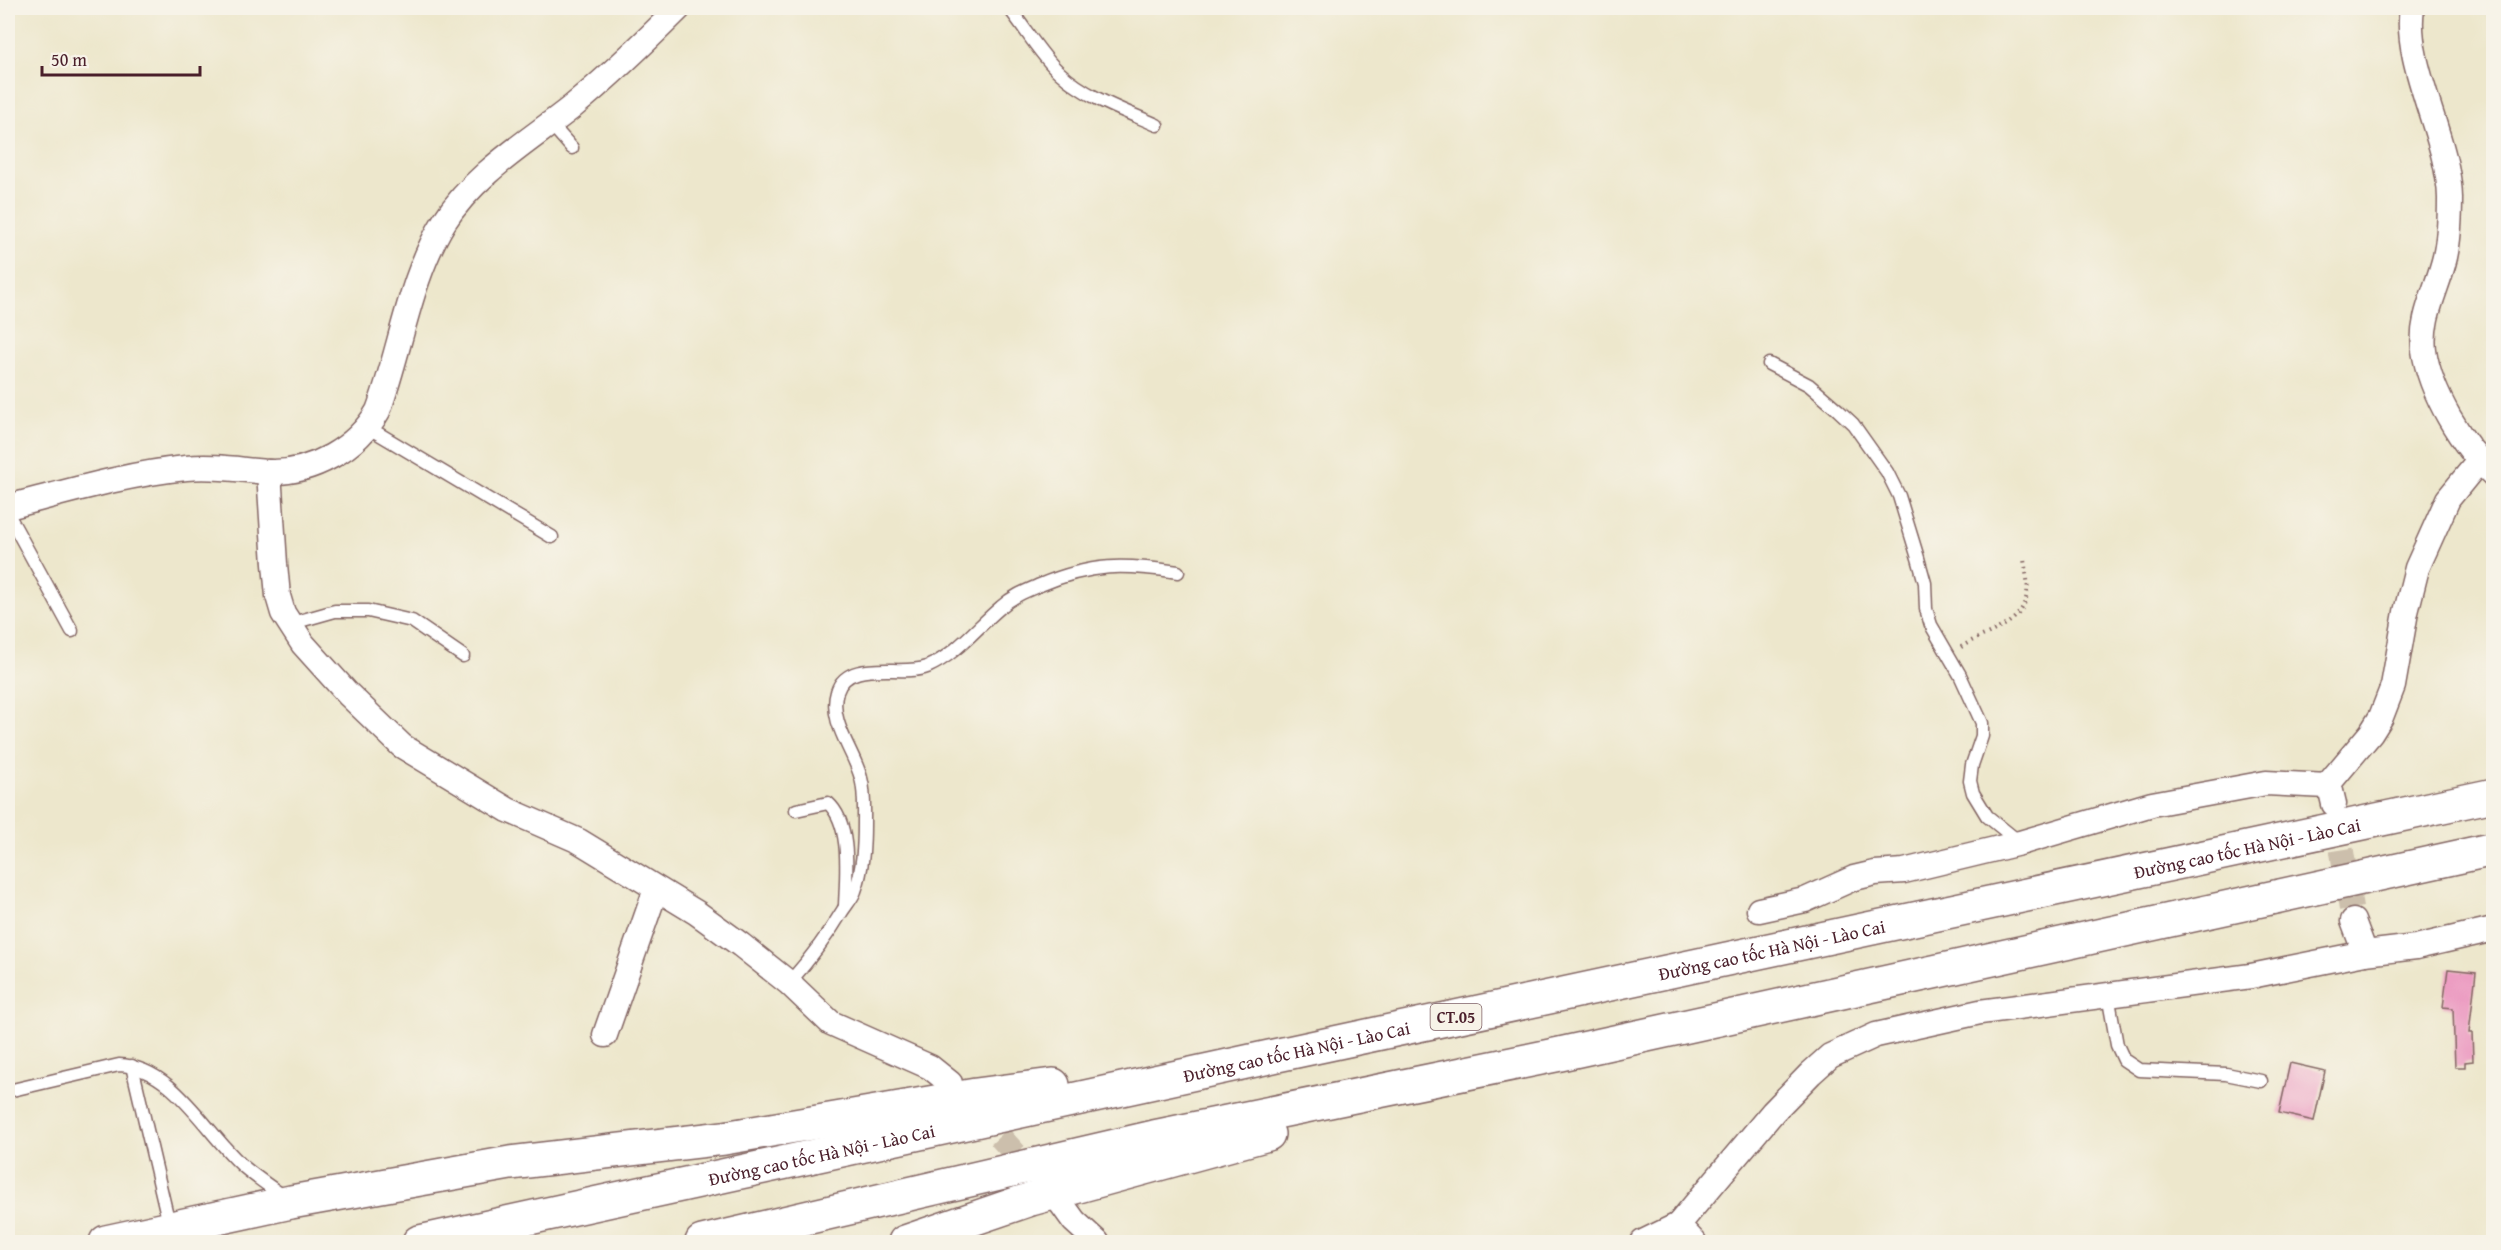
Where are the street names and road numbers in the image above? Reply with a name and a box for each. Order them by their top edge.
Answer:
street label: Đường cao tốc Hà Nội - Lào Cai [2131,810,2363,885]
street label: Đường cao tốc Hà Nội - Lào Cai [1656,912,1887,987]
road number: CT.05 [1430,1004,1482,1030]
street label: Đường cao tốc Hà Nội - Lào Cai [1181,1014,1412,1089]
street label: Đường cao tốc Hà Nội - Lào Cai [706,1117,937,1192]

